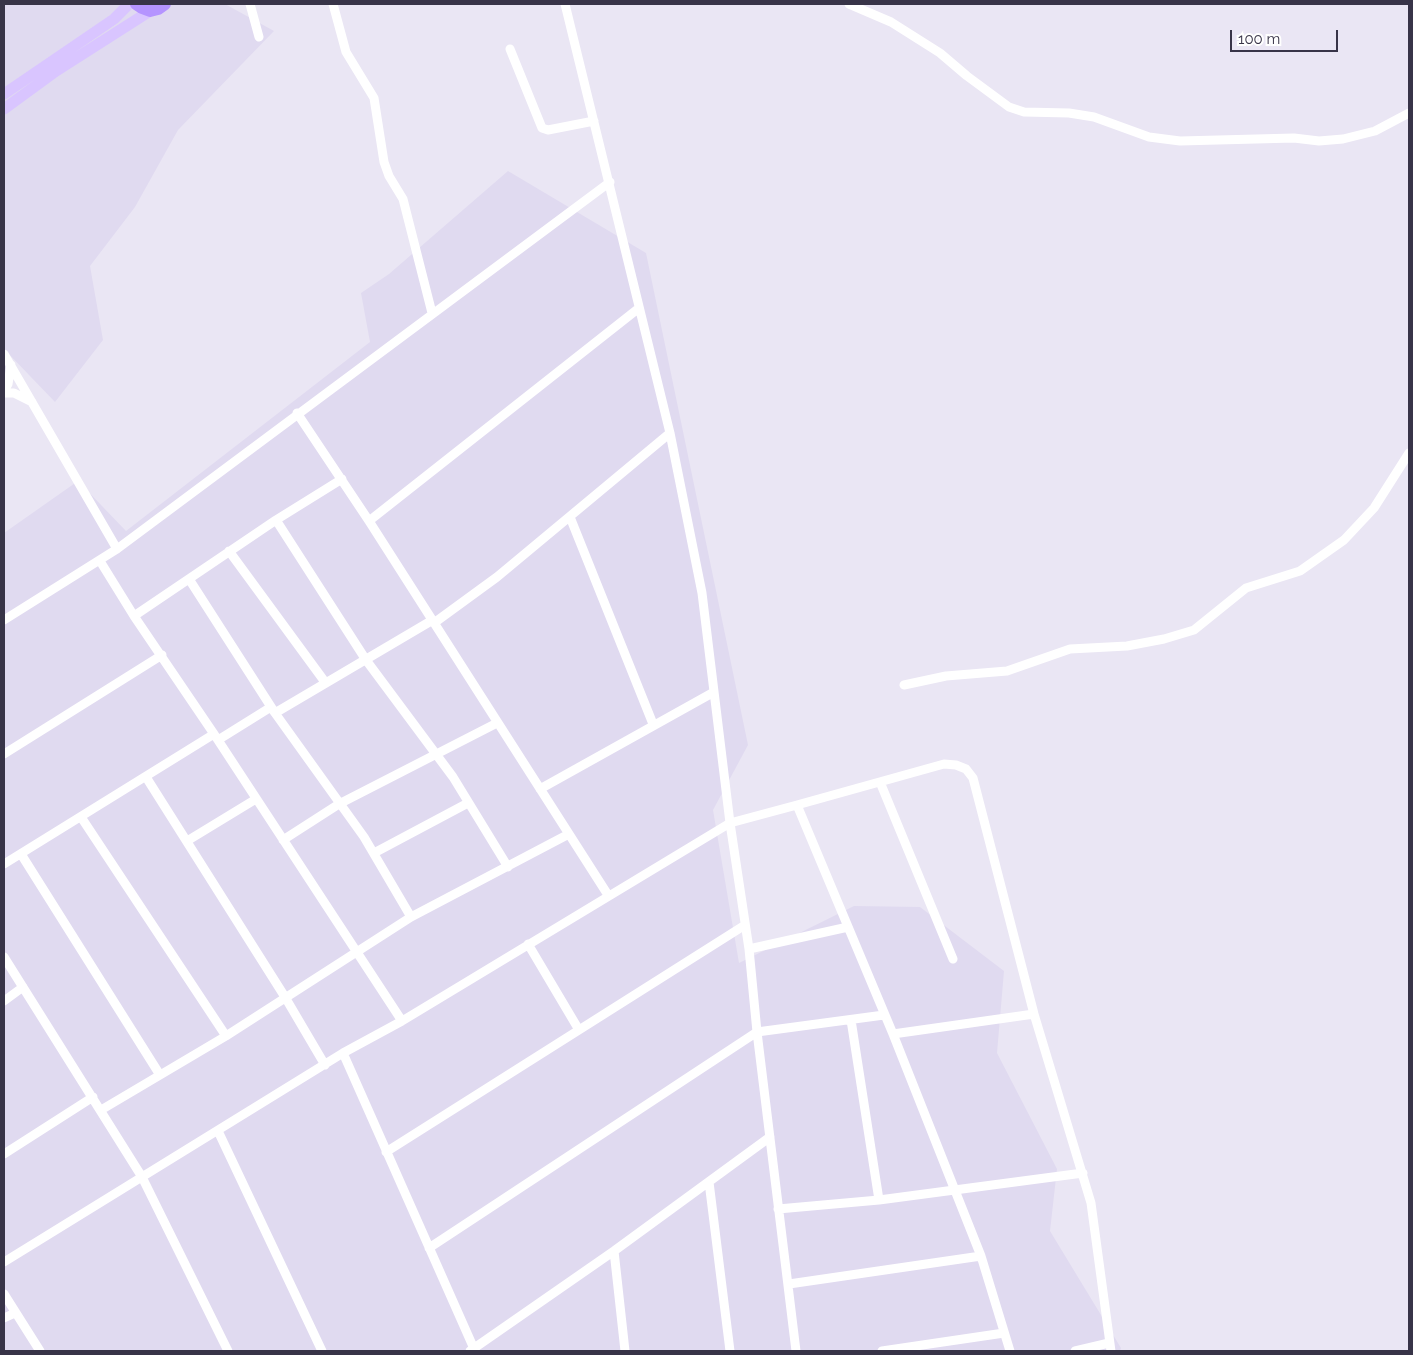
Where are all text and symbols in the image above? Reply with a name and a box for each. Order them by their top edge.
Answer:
scale bar [1233,20,1340,52]
text: 100 m [1238,30,1280,48]

